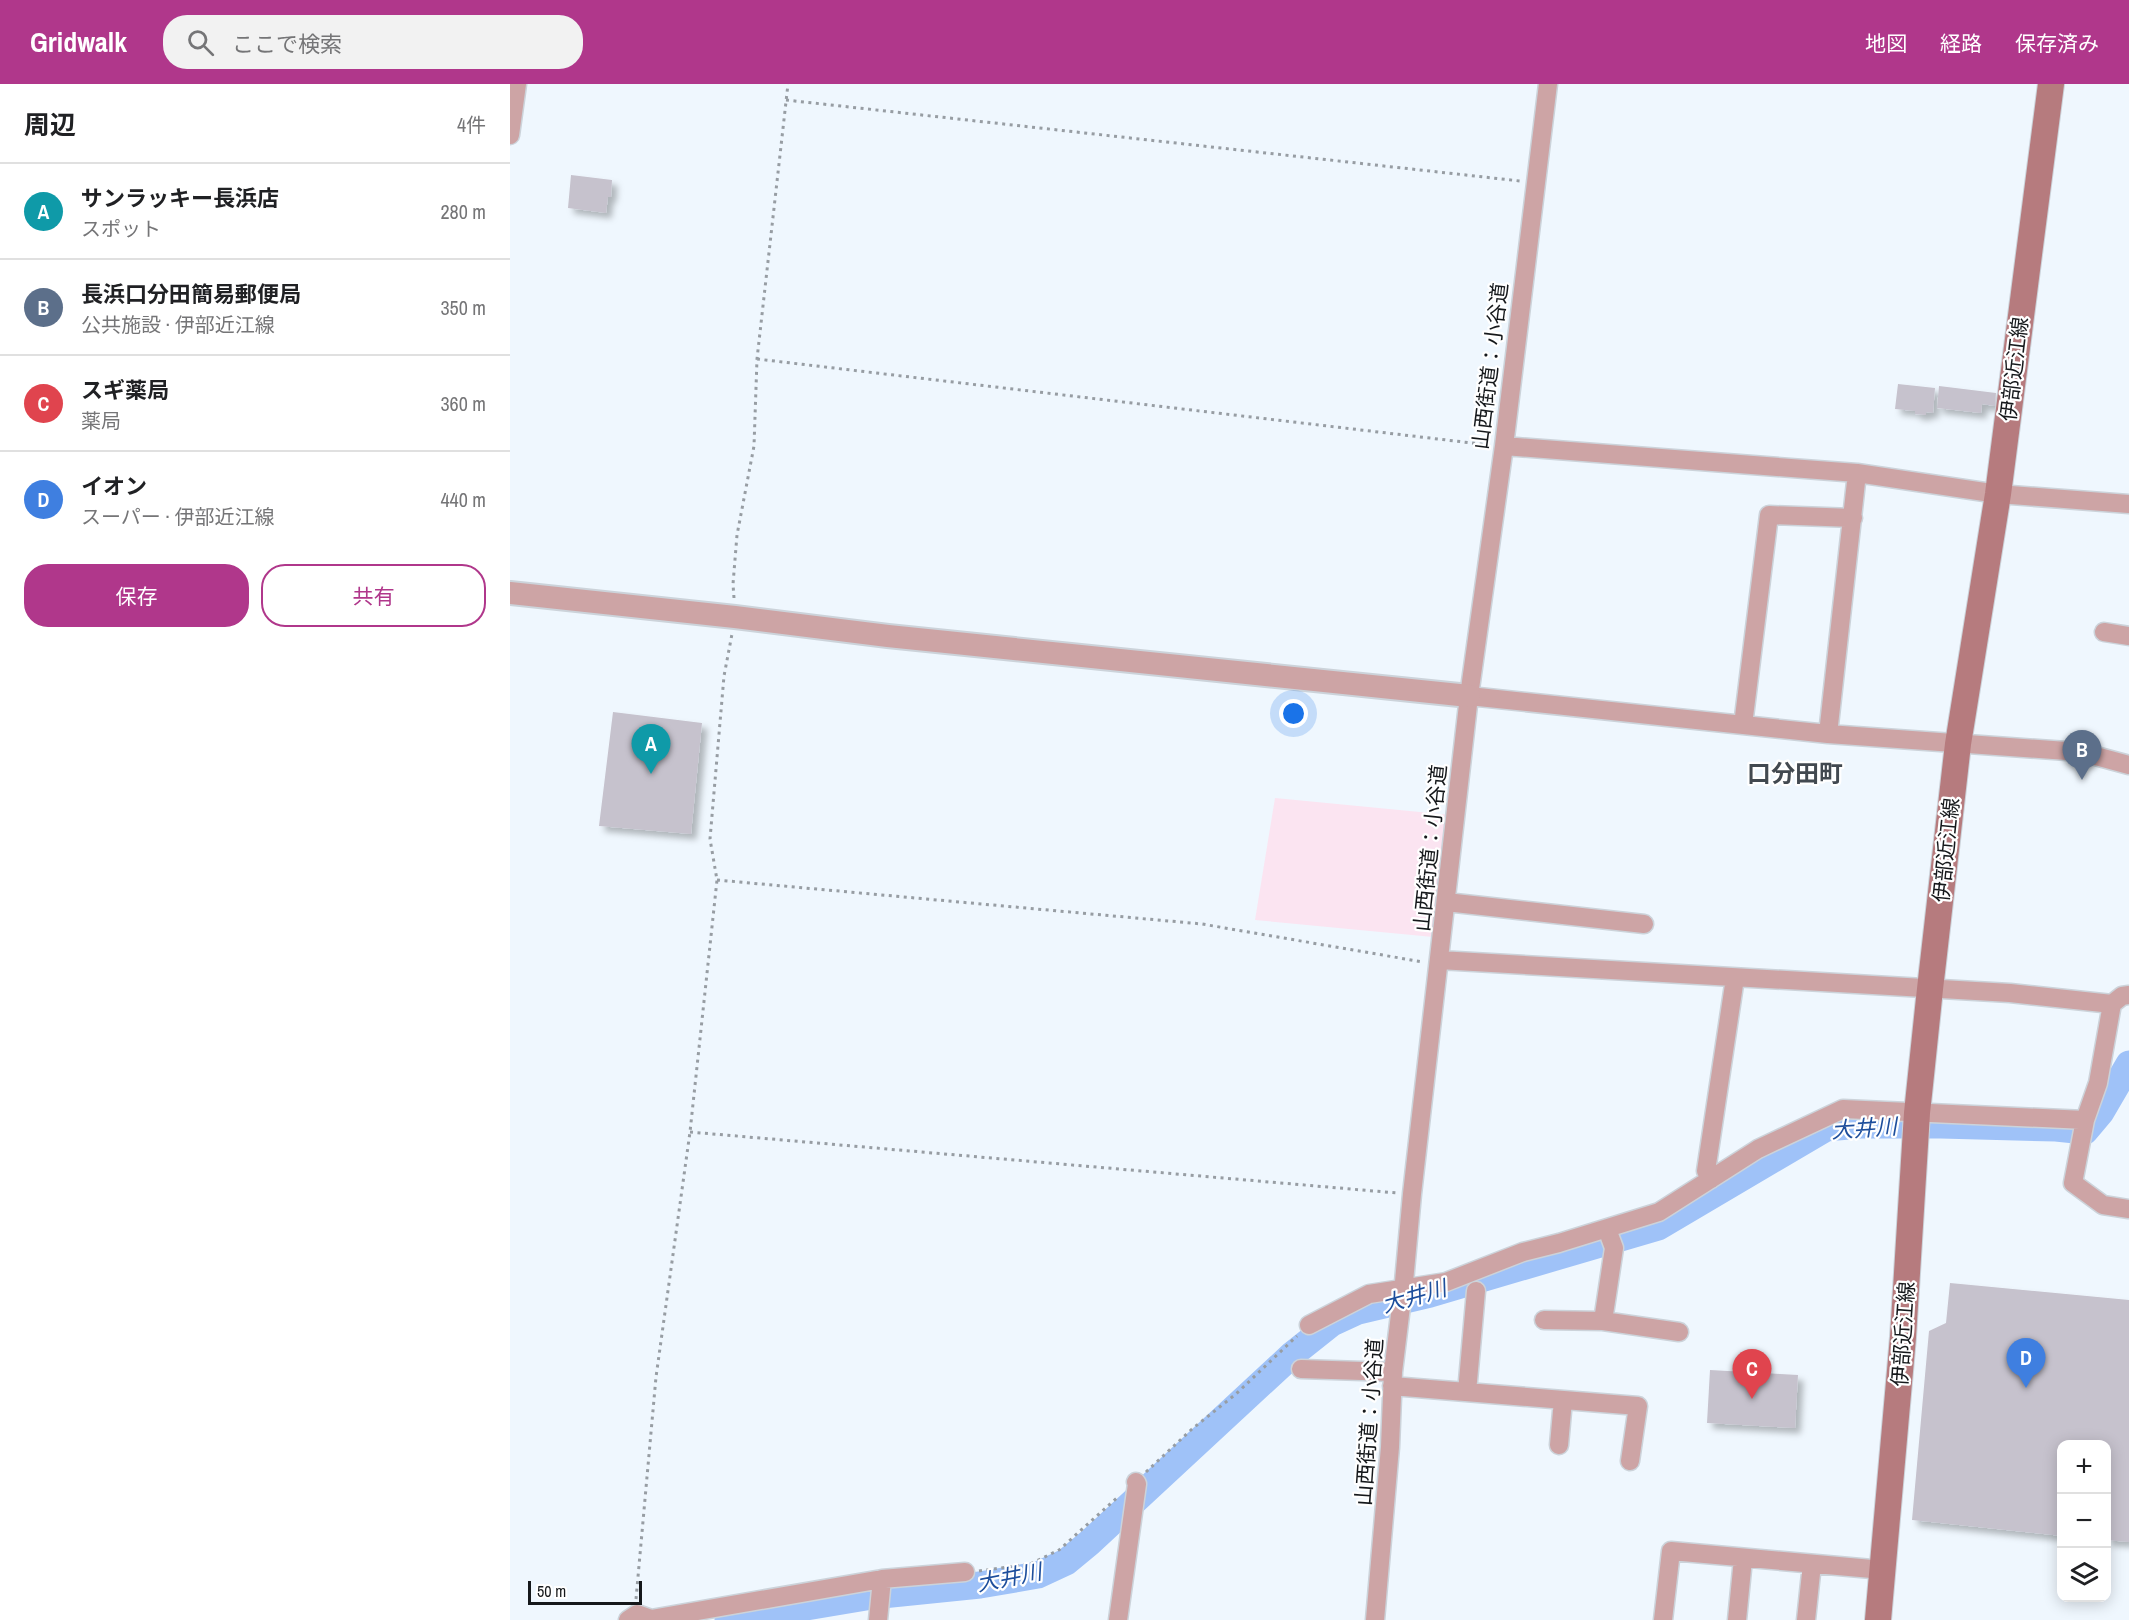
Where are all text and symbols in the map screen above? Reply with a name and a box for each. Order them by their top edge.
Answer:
search box [163,15,583,69]
text: Gridwalk [30,23,127,61]
icon: search [184,26,217,59]
text: ここで検索 [232,29,342,59]
text: 地図 [1865,29,1907,58]
text: 経路 [1940,29,1982,58]
text: 保存済み [2015,29,2099,58]
text: 周辺 [24,107,76,142]
text: 4件 [457,111,486,138]
text: サンラッキー長浜店 [81,183,279,213]
text: A [38,198,49,225]
text: 280 m [440,198,486,225]
text: スポット [81,215,161,242]
text: 長浜口分田簡易郵便局 [81,279,301,309]
street label: 山西街道：小谷道 [1465,281,1515,451]
text: B [38,294,49,321]
text: 350 m [440,294,486,321]
text: 公共施設 · 伊部近江線 [81,311,275,338]
street label: 伊部近江線 [1993,315,2035,423]
text: スギ薬局 [81,375,169,405]
text: C [38,390,49,417]
text: 360 m [440,390,486,417]
text: 薬局 [81,407,121,434]
text: イオン [81,471,147,501]
text: D [38,486,49,513]
text: 440 m [440,486,486,513]
text: スーパー · 伊部近江線 [81,503,274,530]
button: 保存 [24,564,249,627]
button: 共有 [261,564,486,627]
your location [1279,699,1308,728]
pin: A [632,724,670,774]
pin: B [2062,730,2102,780]
district label: 口分田町 [1747,757,1843,789]
street label: 山西街道：小谷道 [1407,763,1453,933]
street label: 伊部近江線 [1926,796,1966,904]
water label: 大井川 [1830,1111,1900,1145]
water label: 大井川 [1378,1272,1452,1320]
street label: 伊部近江線 [1885,1281,1921,1387]
street label: 山西街道：小谷道 [1349,1337,1389,1507]
pin: D [2006,1338,2046,1388]
pin: C [1732,1350,1772,1399]
map controls [2057,1440,2111,1602]
button: + [2057,1440,2111,1494]
button: − [2057,1494,2111,1548]
button: layers [2057,1548,2111,1602]
water label: 大井川 [974,1556,1046,1598]
scale bar [528,1578,642,1606]
text: 50 m [537,1580,566,1602]

